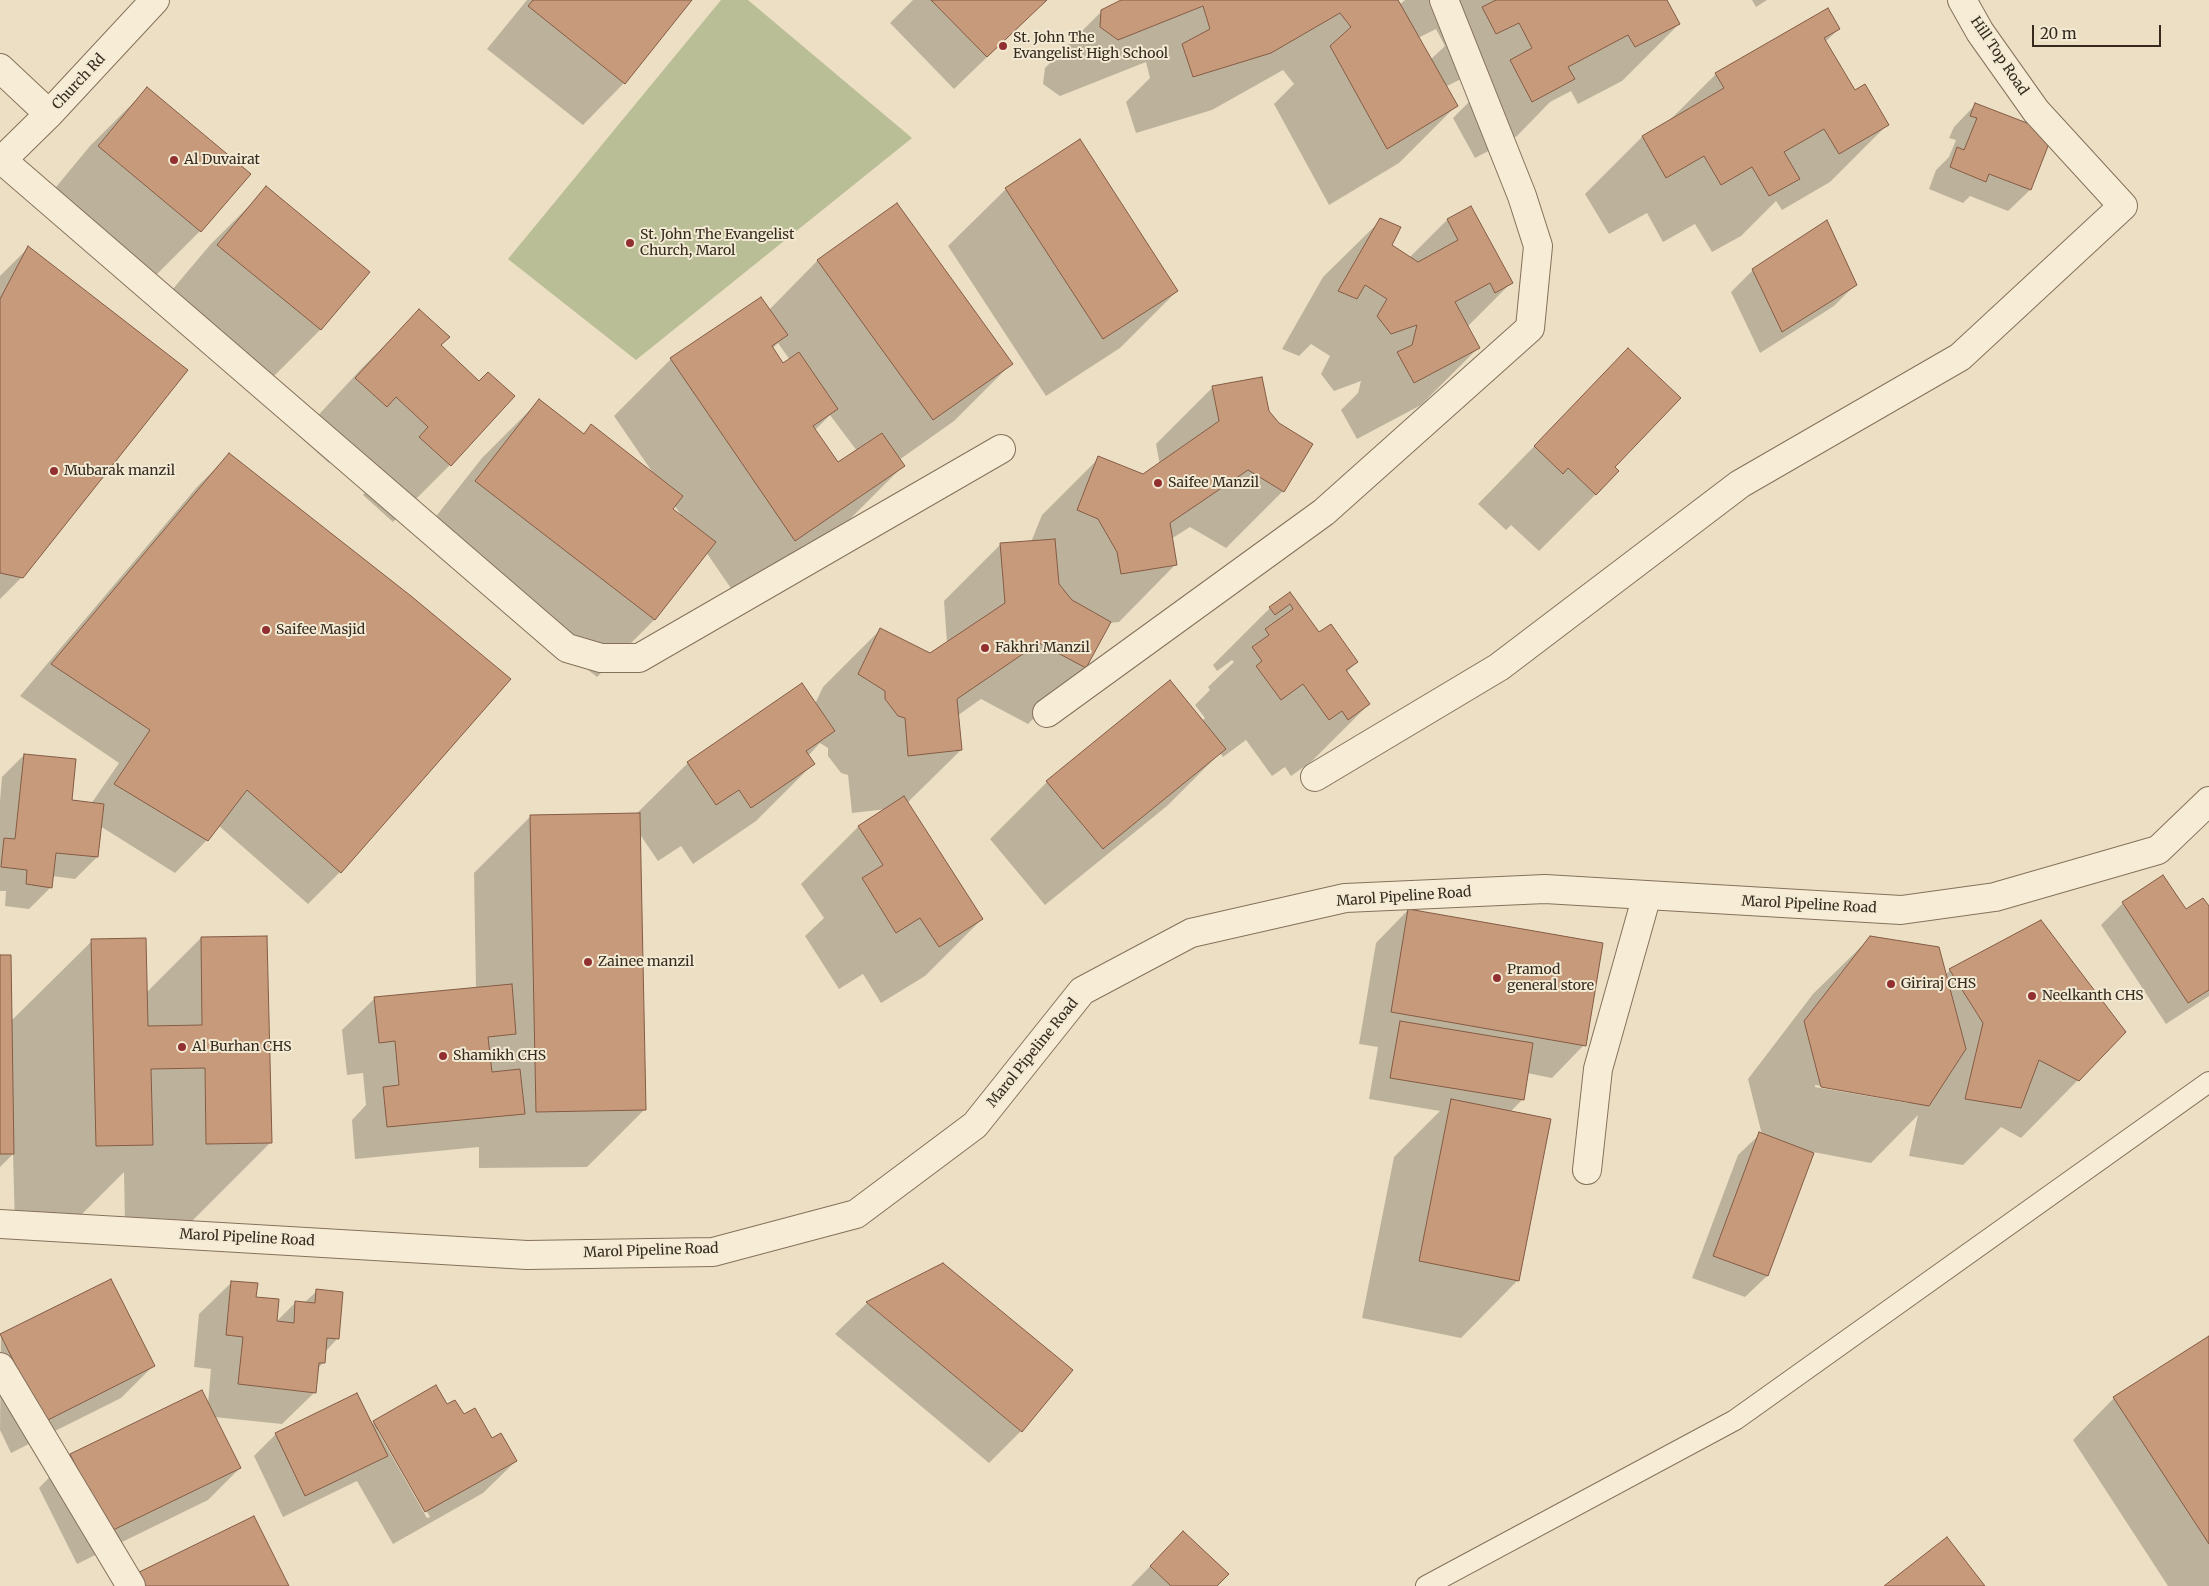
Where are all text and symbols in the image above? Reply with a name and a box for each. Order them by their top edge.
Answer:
street label: Hill Top Road [1967,14,2031,98]
scale bar [2034,15,2163,47]
text: 20 m [2040,24,2077,43]
place label: St. John The Evangelist High School [1013,30,1168,62]
marker: St. John The Evangelist High School [997,40,1009,52]
street label: Church Rd [49,51,109,113]
place label: Al Duvairat [184,152,260,168]
marker: Al Duvairat [168,154,180,166]
place label: St. John The Evangelist Church, Marol [640,227,795,260]
marker: St. John The Evangelist Church, Marol [624,237,636,249]
place label: Mubarak manzil [64,463,175,479]
marker: Mubarak manzil [48,465,60,477]
place label: Saifee Manzil [1168,475,1259,491]
marker: Saifee Manzil [1152,477,1164,489]
place label: Saifee Masjid [276,622,365,638]
marker: Saifee Masjid [260,624,272,636]
place label: Fakhri Manzil [995,640,1090,656]
marker: Fakhri Manzil [979,642,991,654]
street label: Marol Pipeline Road [1336,884,1472,910]
street label: Marol Pipeline Road [1741,893,1877,917]
place label: Zainee manzil [598,954,694,970]
marker: Zainee manzil [582,956,594,968]
place label: Pramod general store [1507,962,1594,994]
marker: Pramod general store [1491,972,1503,984]
place label: Giriraj CHS [1901,976,1976,992]
marker: Giriraj CHS [1885,978,1897,990]
place label: Neelkanth CHS [2042,988,2144,1004]
marker: Neelkanth CHS [2026,990,2038,1002]
street label: Marol Pipeline Road [984,995,1082,1111]
place label: Al Burhan CHS [192,1039,291,1055]
marker: Al Burhan CHS [176,1041,188,1053]
place label: Shamikh CHS [453,1048,546,1064]
marker: Shamikh CHS [437,1050,449,1062]
street label: Marol Pipeline Road [179,1226,315,1250]
street label: Marol Pipeline Road [583,1240,719,1262]

